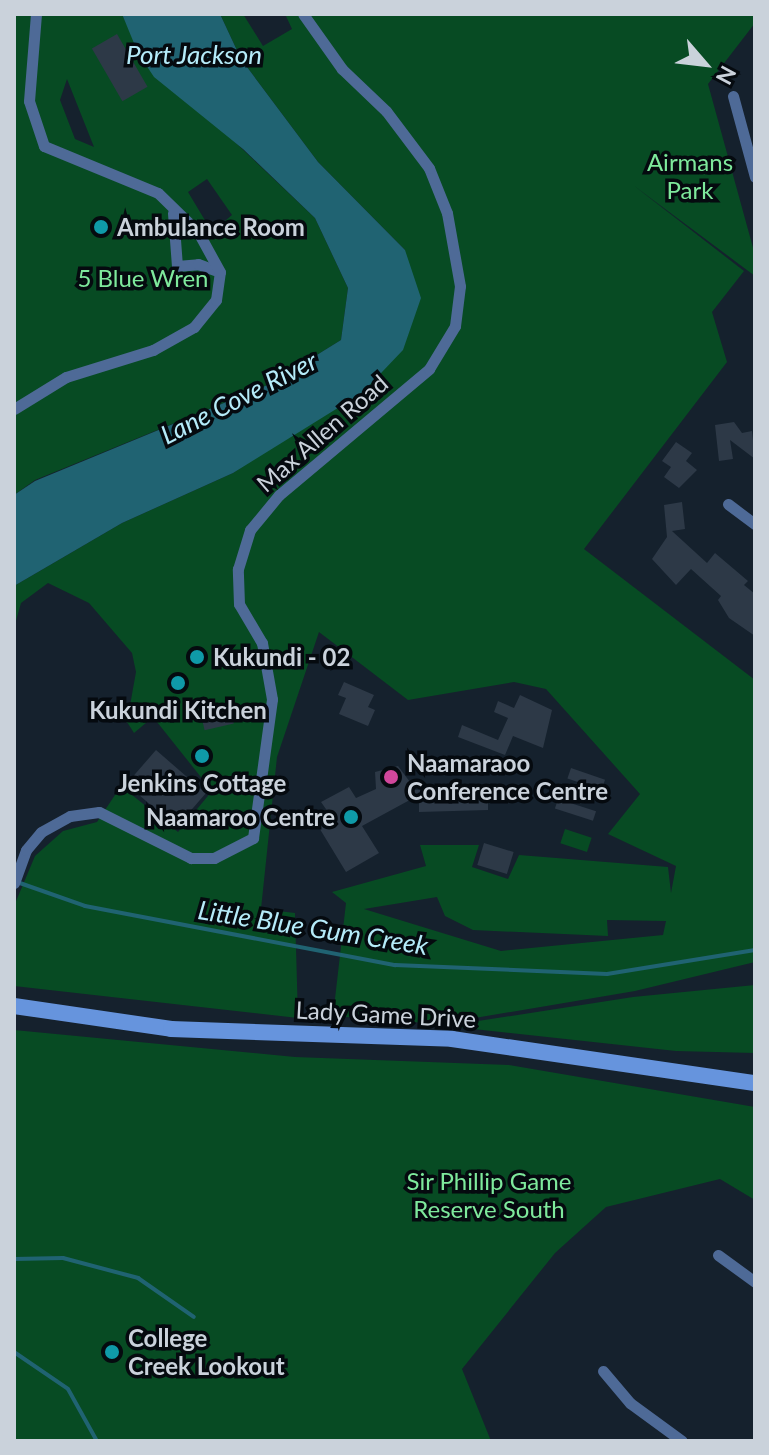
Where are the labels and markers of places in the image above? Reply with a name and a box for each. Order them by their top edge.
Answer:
place label: Ambulance Room [117,213,305,241]
marker: Ambulance Room [92,218,110,236]
place label: Kukundi - 02 [213,643,350,671]
marker: Kukundi - 02 [188,648,206,666]
marker: Kukundi Kitchen [169,674,187,692]
place label: Kukundi Kitchen [89,696,267,724]
marker: Jenkins Cottage [193,747,211,765]
place label: Naamaraoo Conference Centre [407,749,608,805]
marker: Naamaraoo Conference Centre [382,768,400,786]
place label: Jenkins Cottage [118,769,286,797]
place label: Naamaroo Centre [146,803,335,831]
marker: Naamaroo Centre [342,808,360,826]
place label: College Creek Lookout [128,1324,285,1380]
marker: College Creek Lookout [103,1343,121,1361]

